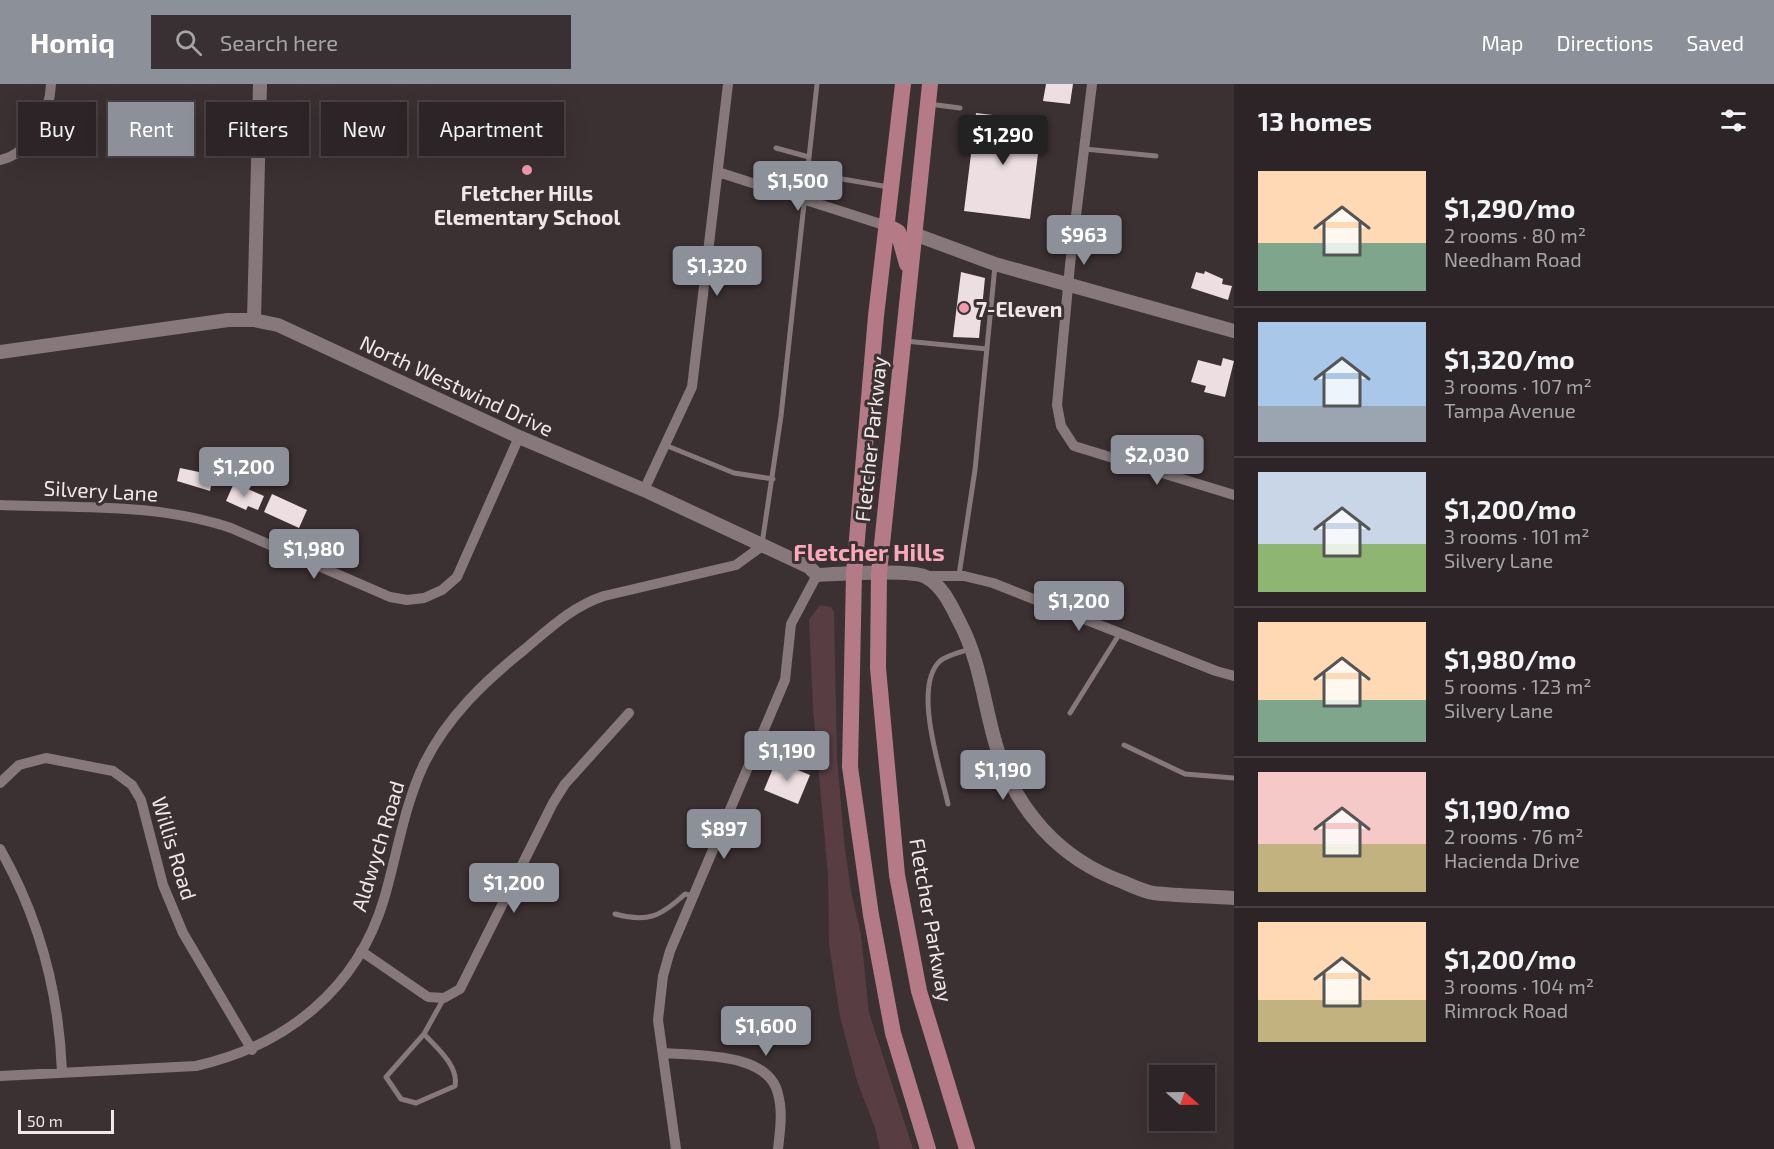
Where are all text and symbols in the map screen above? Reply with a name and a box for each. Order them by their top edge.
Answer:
search box [151,15,571,69]
text: Homiq [30,25,115,59]
icon: search [172,26,205,59]
text: Search here [220,29,338,55]
text: Map [1481,30,1524,55]
text: Directions [1557,30,1653,55]
text: Saved [1686,30,1744,55]
chip: Buy [18,102,96,156]
chip: Rent [108,102,194,156]
chip: Filters [206,102,309,156]
chip: New [321,102,407,156]
chip: Apartment [419,102,564,156]
icon: filters [1717,104,1750,137]
text: 13 homes [1258,105,1372,136]
pin: $1,290 [954,115,1052,166]
text: $1,290 [972,122,1034,146]
pin: $1,500 [749,161,847,212]
marker: Fletcher Hills Elementary School [520,163,534,177]
text: $1,500 [767,168,829,192]
place label: Fletcher Hills Elementary School [434,180,620,230]
text: $1,290/mo [1444,192,1575,223]
icon: home [1306,195,1378,267]
pin: $963 [1048,215,1120,266]
text: $963 [1061,222,1107,246]
text: 2 rooms · 80 m² [1444,223,1586,247]
pin: $1,320 [668,246,766,297]
text: Needham Road [1444,247,1582,271]
text: $1,320 [687,253,747,277]
place label: 7-Eleven [976,296,1062,321]
marker: 7-Eleven [957,301,971,315]
street label: North Westwind Drive [356,329,558,441]
text: $1,320/mo [1444,343,1575,374]
icon: home [1306,346,1378,418]
street label: Fletcher Parkway [849,355,891,523]
text: 3 rooms · 107 m² [1444,374,1592,398]
text: Tampa Avenue [1444,398,1576,422]
pin: $2,030 [1108,435,1206,486]
text: $2,030 [1125,442,1189,466]
pin: $1,200 [195,447,293,498]
text: $1,200 [213,454,275,478]
street label: Silvery Lane [43,475,159,505]
text: $1,200/mo [1444,493,1576,524]
icon: home [1306,496,1378,568]
text: 3 rooms · 101 m² [1444,524,1590,548]
pin: $1,980 [265,529,363,580]
text: $1,980 [283,536,345,560]
district label: Fletcher Hills [793,537,945,566]
text: Silvery Lane [1444,548,1553,572]
pin: $1,200 [1030,581,1128,632]
text: $1,200 [1048,588,1110,612]
text: $1,980/mo [1444,643,1576,674]
icon: home [1306,646,1378,718]
text: 5 rooms · 123 m² [1444,674,1592,698]
text: Silvery Lane [1444,698,1553,722]
pin: $1,190 [738,731,836,782]
text: $1,190 [758,738,816,762]
pin: $1,190 [954,750,1052,801]
text: $1,190 [974,757,1032,781]
street label: Aldwych Road [345,778,409,914]
street label: Willis Road [147,793,203,903]
text: $1,190/mo [1444,793,1570,824]
icon: home [1306,796,1378,868]
pin: $897 [688,809,760,860]
text: $897 [701,816,747,840]
text: 2 rooms · 76 m² [1444,824,1583,848]
street label: Fletcher Parkway [905,836,959,1004]
text: Hacienda Drive [1444,848,1580,872]
pin: $1,200 [465,863,563,914]
text: $1,200 [483,870,545,894]
text: $1,200/mo [1444,943,1576,974]
icon: home [1306,946,1378,1018]
text: 3 rooms · 104 m² [1444,974,1594,998]
text: Rimrock Road [1444,998,1568,1022]
pin: $1,600 [717,1006,815,1057]
text: $1,600 [735,1013,797,1037]
north arrow [1149,1065,1215,1131]
map controls [1149,1065,1215,1131]
scale bar [18,1107,114,1134]
text: 50 m [27,1111,63,1130]

